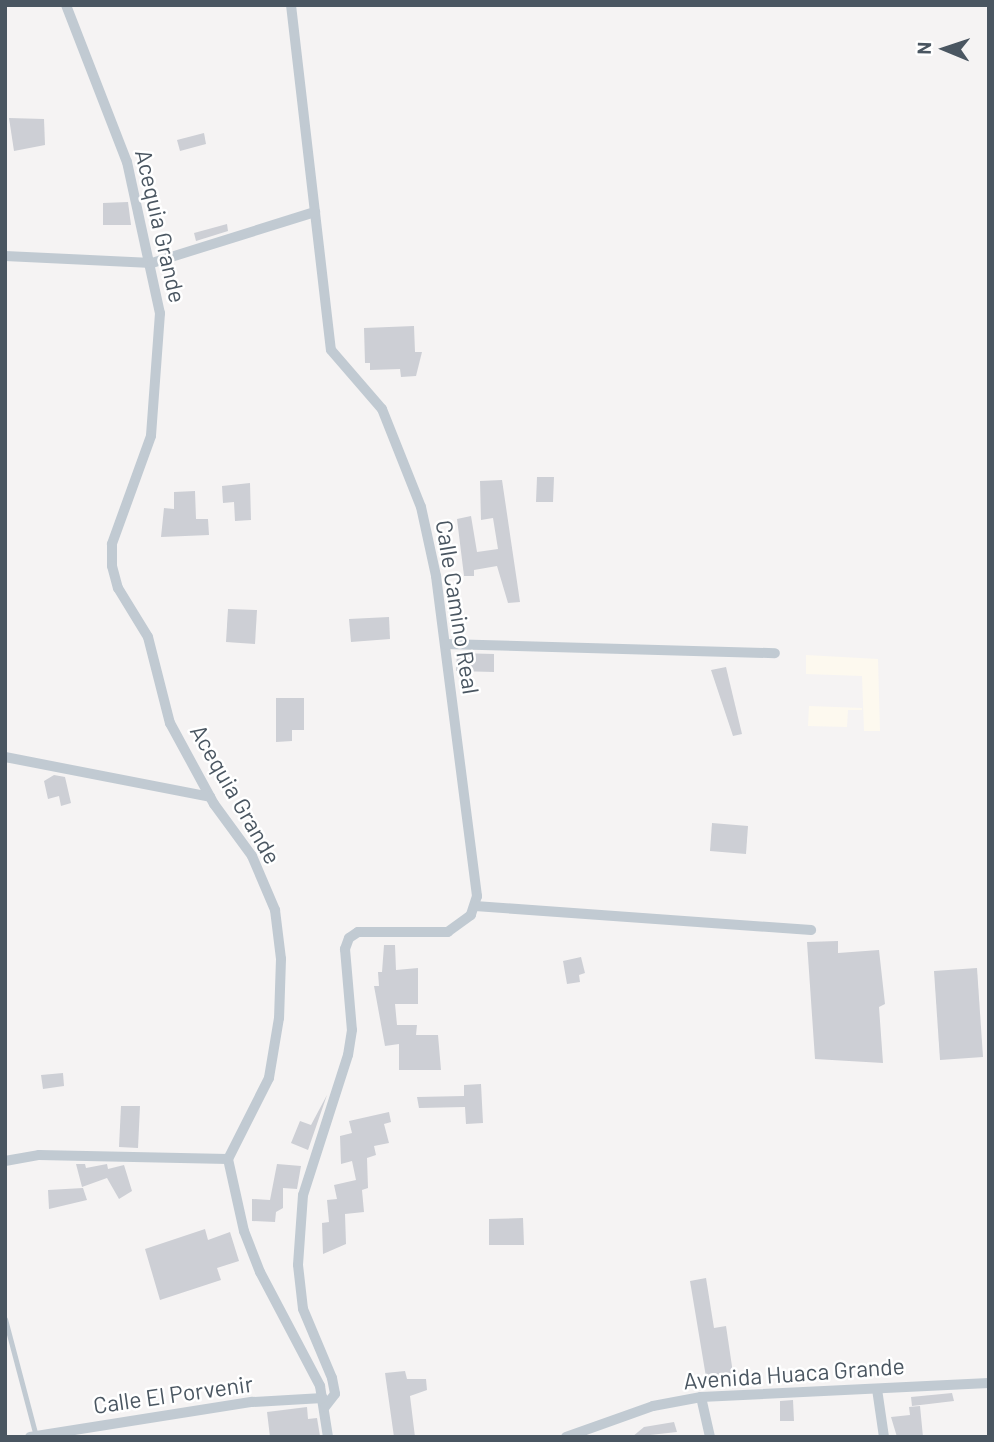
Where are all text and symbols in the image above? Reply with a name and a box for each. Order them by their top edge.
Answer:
north arrow [910,14,980,84]
text: N [912,42,935,55]
street label: Acequia Grande [130,147,192,305]
street label: Calle Camino Real [431,518,485,696]
street label: Acequia Grande [185,719,287,869]
street label: Avenida Huaca Grande [682,1351,906,1395]
street label: Calle El Porvenir [91,1369,255,1419]

